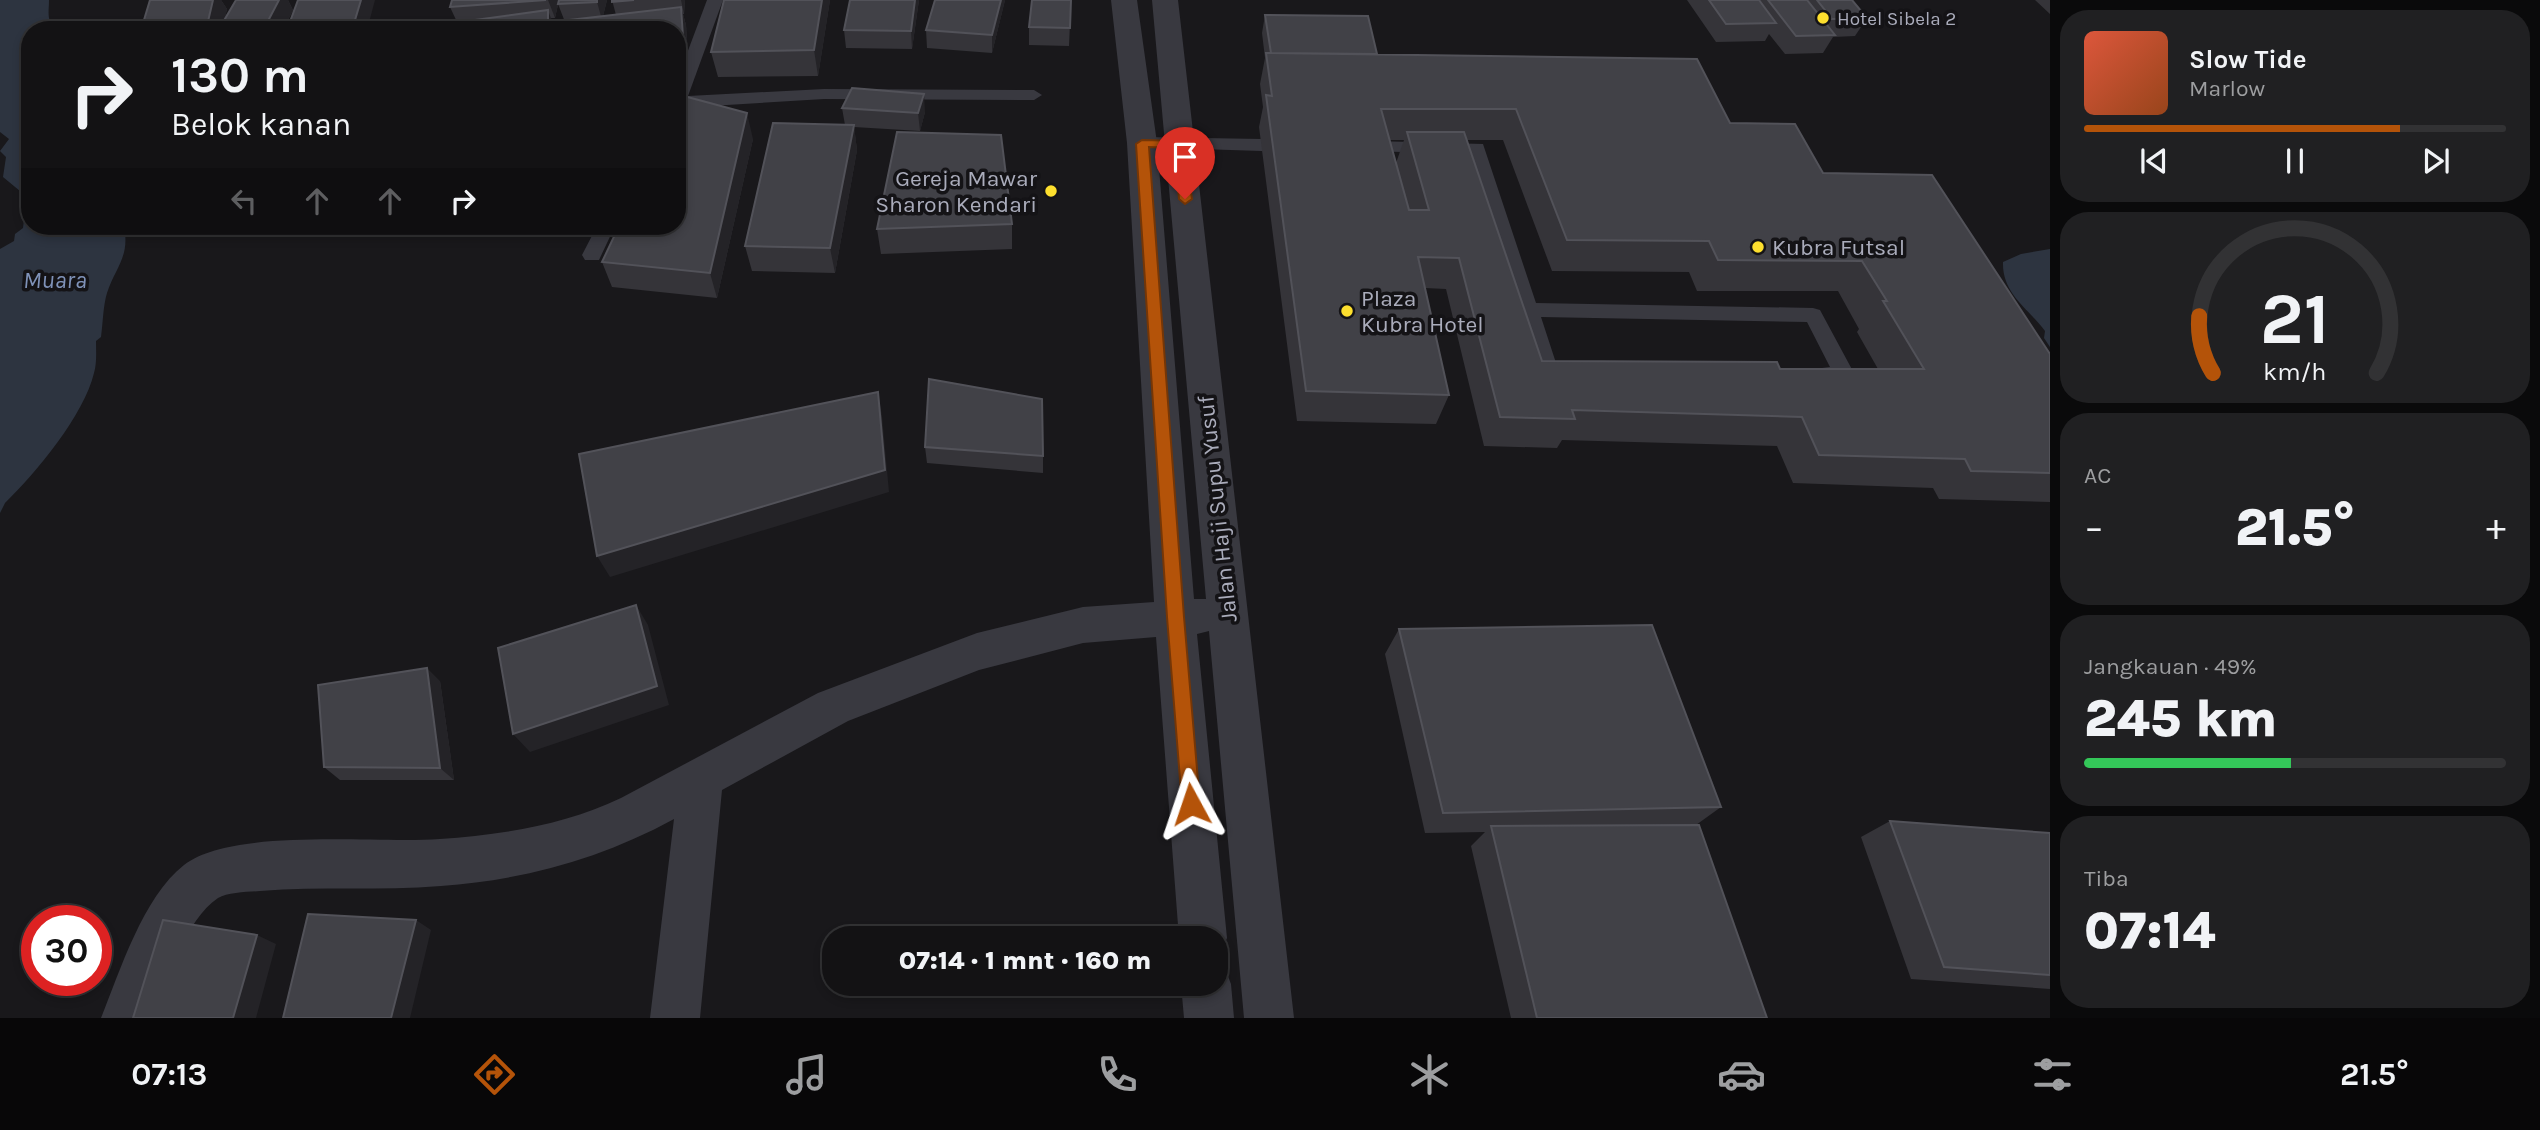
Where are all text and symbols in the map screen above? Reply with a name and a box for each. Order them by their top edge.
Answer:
place label: Hotel Sibela 2 [1837,8,1956,30]
marker: Hotel Sibela 2 [1815,10,1831,26]
text: Slow Tide [2189,44,2307,75]
text: 130 m [171,47,309,104]
icon: right [56,49,147,140]
text: Marlow [2189,75,2265,102]
text: Belok kanan [171,106,351,143]
pin [1155,127,1215,199]
icon: arrive [1166,138,1204,176]
icon: previous [2135,142,2173,180]
icon: pause [2276,142,2314,180]
icon: next [2417,142,2455,180]
place label: Gereja Mawar Sharon Kendari [875,165,1038,218]
icon: left [225,182,263,220]
icon: ahead [298,182,336,220]
icon: ahead [371,182,409,220]
icon: right [444,182,482,220]
marker: Gereja Mawar Sharon Kendari [1043,183,1059,199]
place label: Kubra Futsal [1772,234,1905,261]
marker: Kubra Futsal [1750,239,1766,255]
water label: Muara [23,266,87,294]
text: 21 [2260,277,2330,362]
place label: Plaza Kubra Hotel [1361,285,1484,338]
marker: Plaza Kubra Hotel [1339,303,1355,319]
text: km/h [2263,357,2327,386]
street label: Jalan Haji Supu Yusuf [1192,394,1243,623]
text: AC [2084,462,2111,489]
text: 21.5° [2235,497,2355,558]
text: − [2084,505,2104,550]
text: + [2486,505,2506,550]
text: Jangkauan · 49% [2084,653,2257,680]
text: 245 km [2084,688,2277,749]
position arrow [1154,767,1228,841]
text: Tiba [2084,865,2129,892]
text: 07:14 [2084,900,2215,961]
speed limit sign: 30 [21,905,112,996]
text: 07:14 · 1 mnt · 160 m [899,945,1151,976]
icon: directions [470,1050,519,1099]
icon: music [782,1050,831,1099]
icon: phone [1093,1050,1142,1099]
icon: climate [1405,1050,1454,1099]
icon: car [1717,1050,1766,1099]
icon: filters [2028,1050,2077,1099]
text: 07:13 [131,1056,207,1093]
text: 21.5° [2340,1056,2409,1093]

